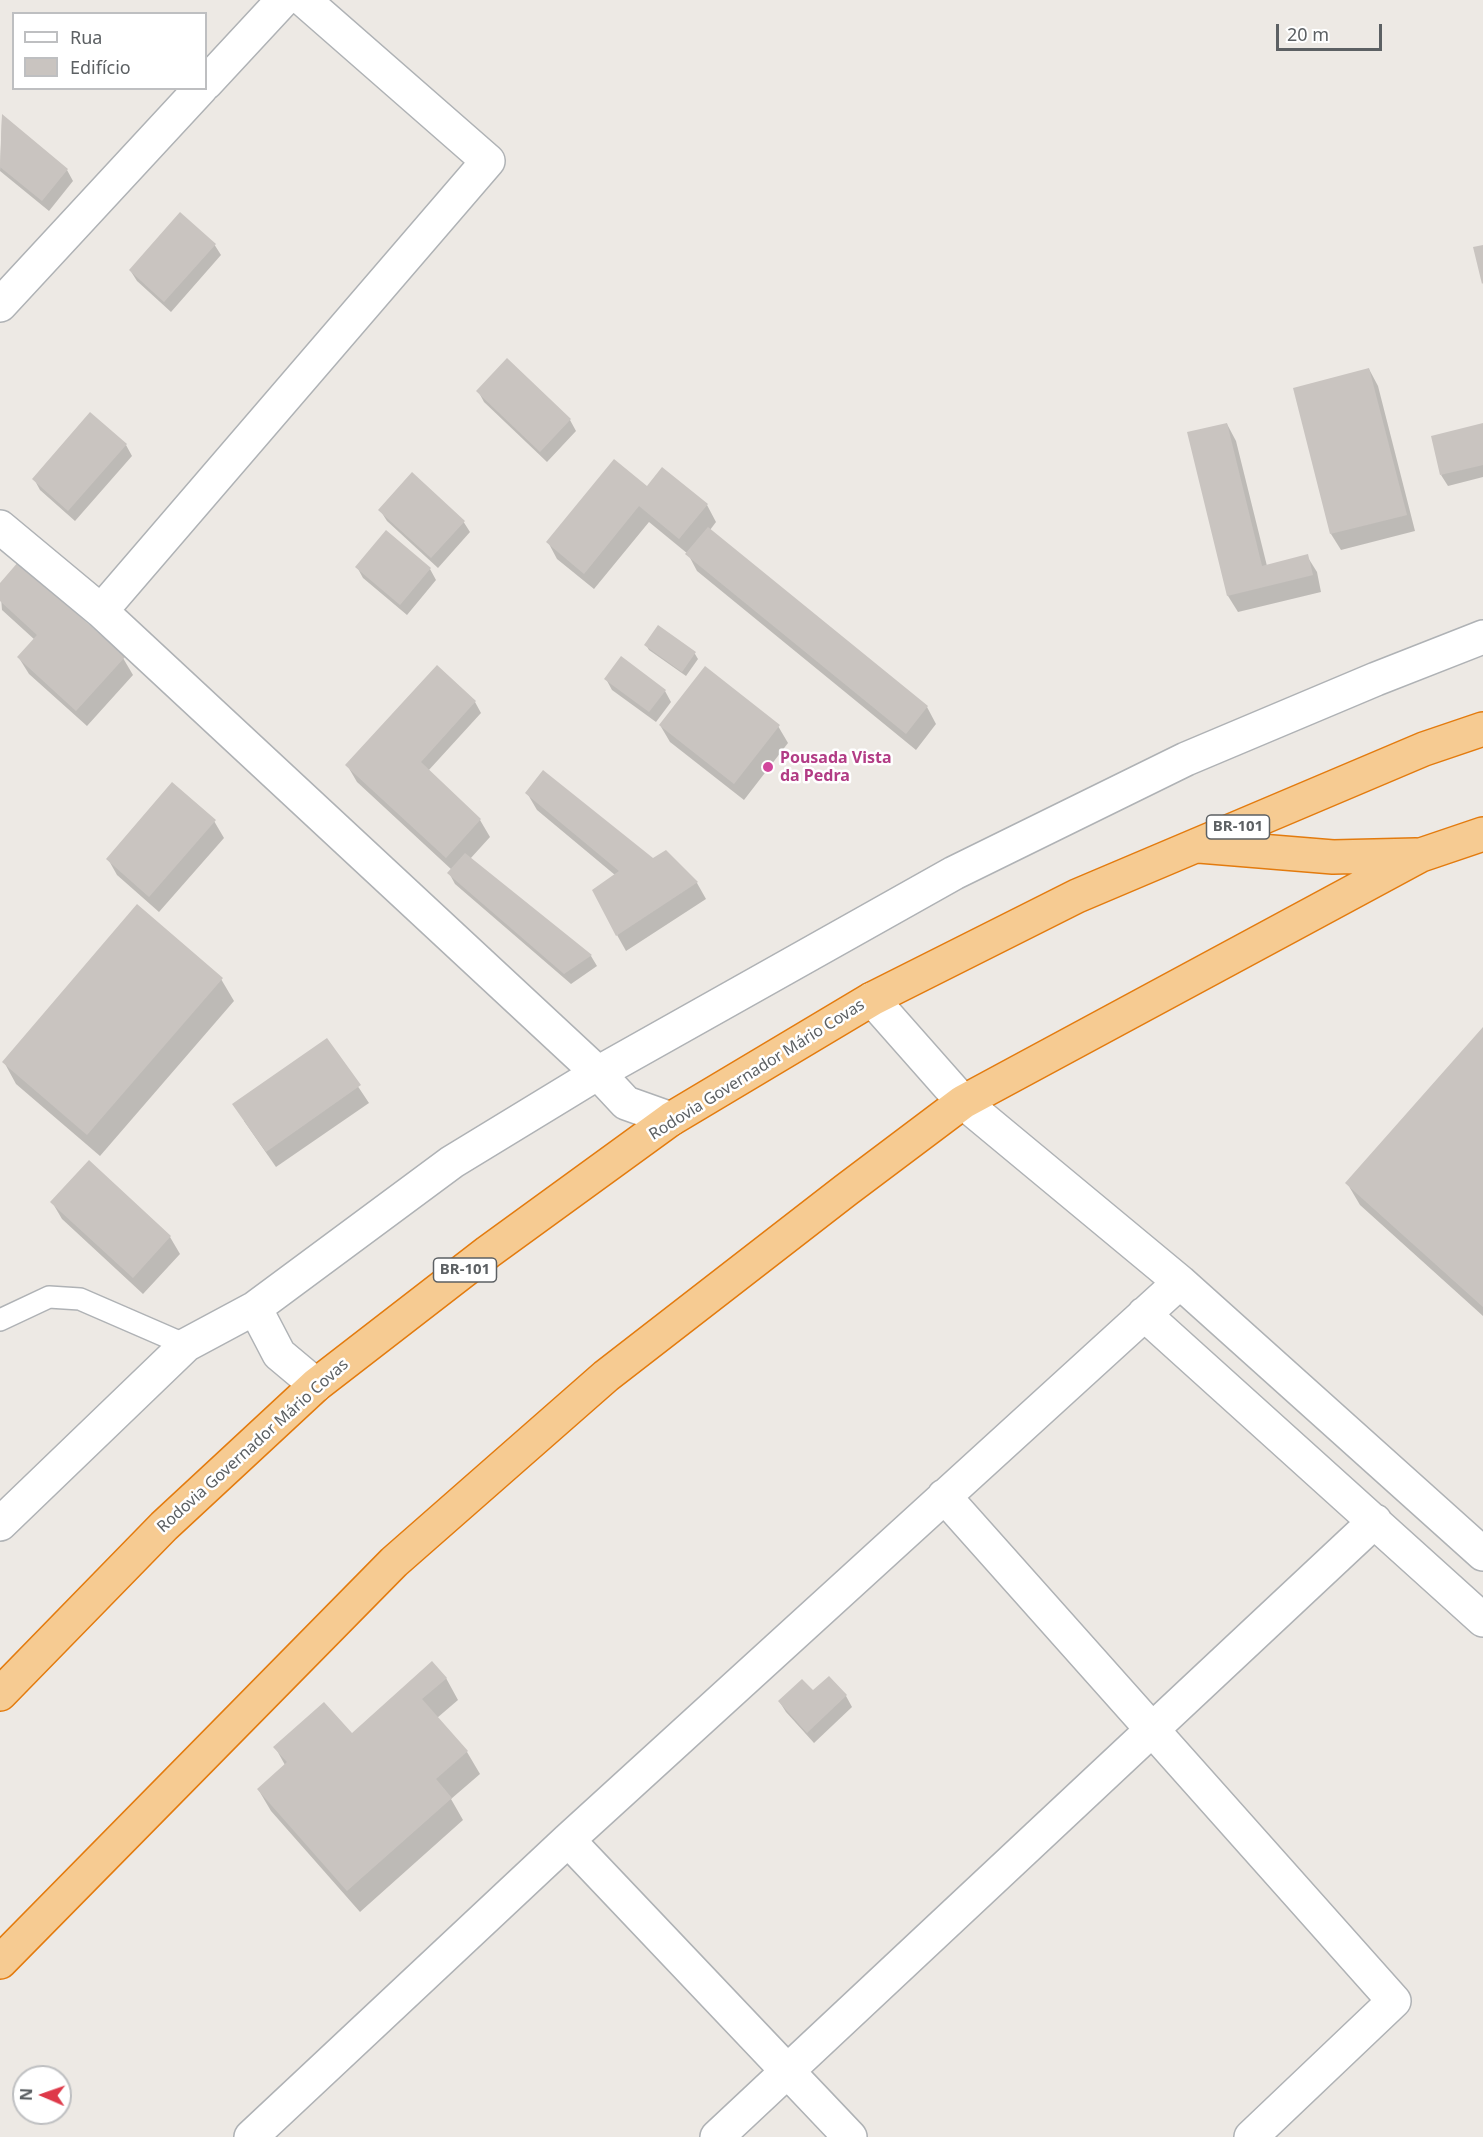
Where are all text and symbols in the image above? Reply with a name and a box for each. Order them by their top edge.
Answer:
legend [12,12,207,90]
scale bar [1279,12,1386,50]
text: 20 m [1287,22,1329,46]
text: Rua [70,25,102,49]
text: Edifício [70,55,131,79]
place label: Pousada Vista da Pedra [780,748,892,786]
marker: Pousada Vista da Pedra [761,760,775,774]
road number: BR-101 [1206,815,1270,839]
street label: Rodovia Governador Mário Covas [646,996,868,1144]
road number: BR-101 [434,1258,496,1282]
street label: Rodovia Governador Mário Covas [154,1355,352,1537]
north arrow [12,2065,72,2125]
text: N [15,2088,37,2101]

